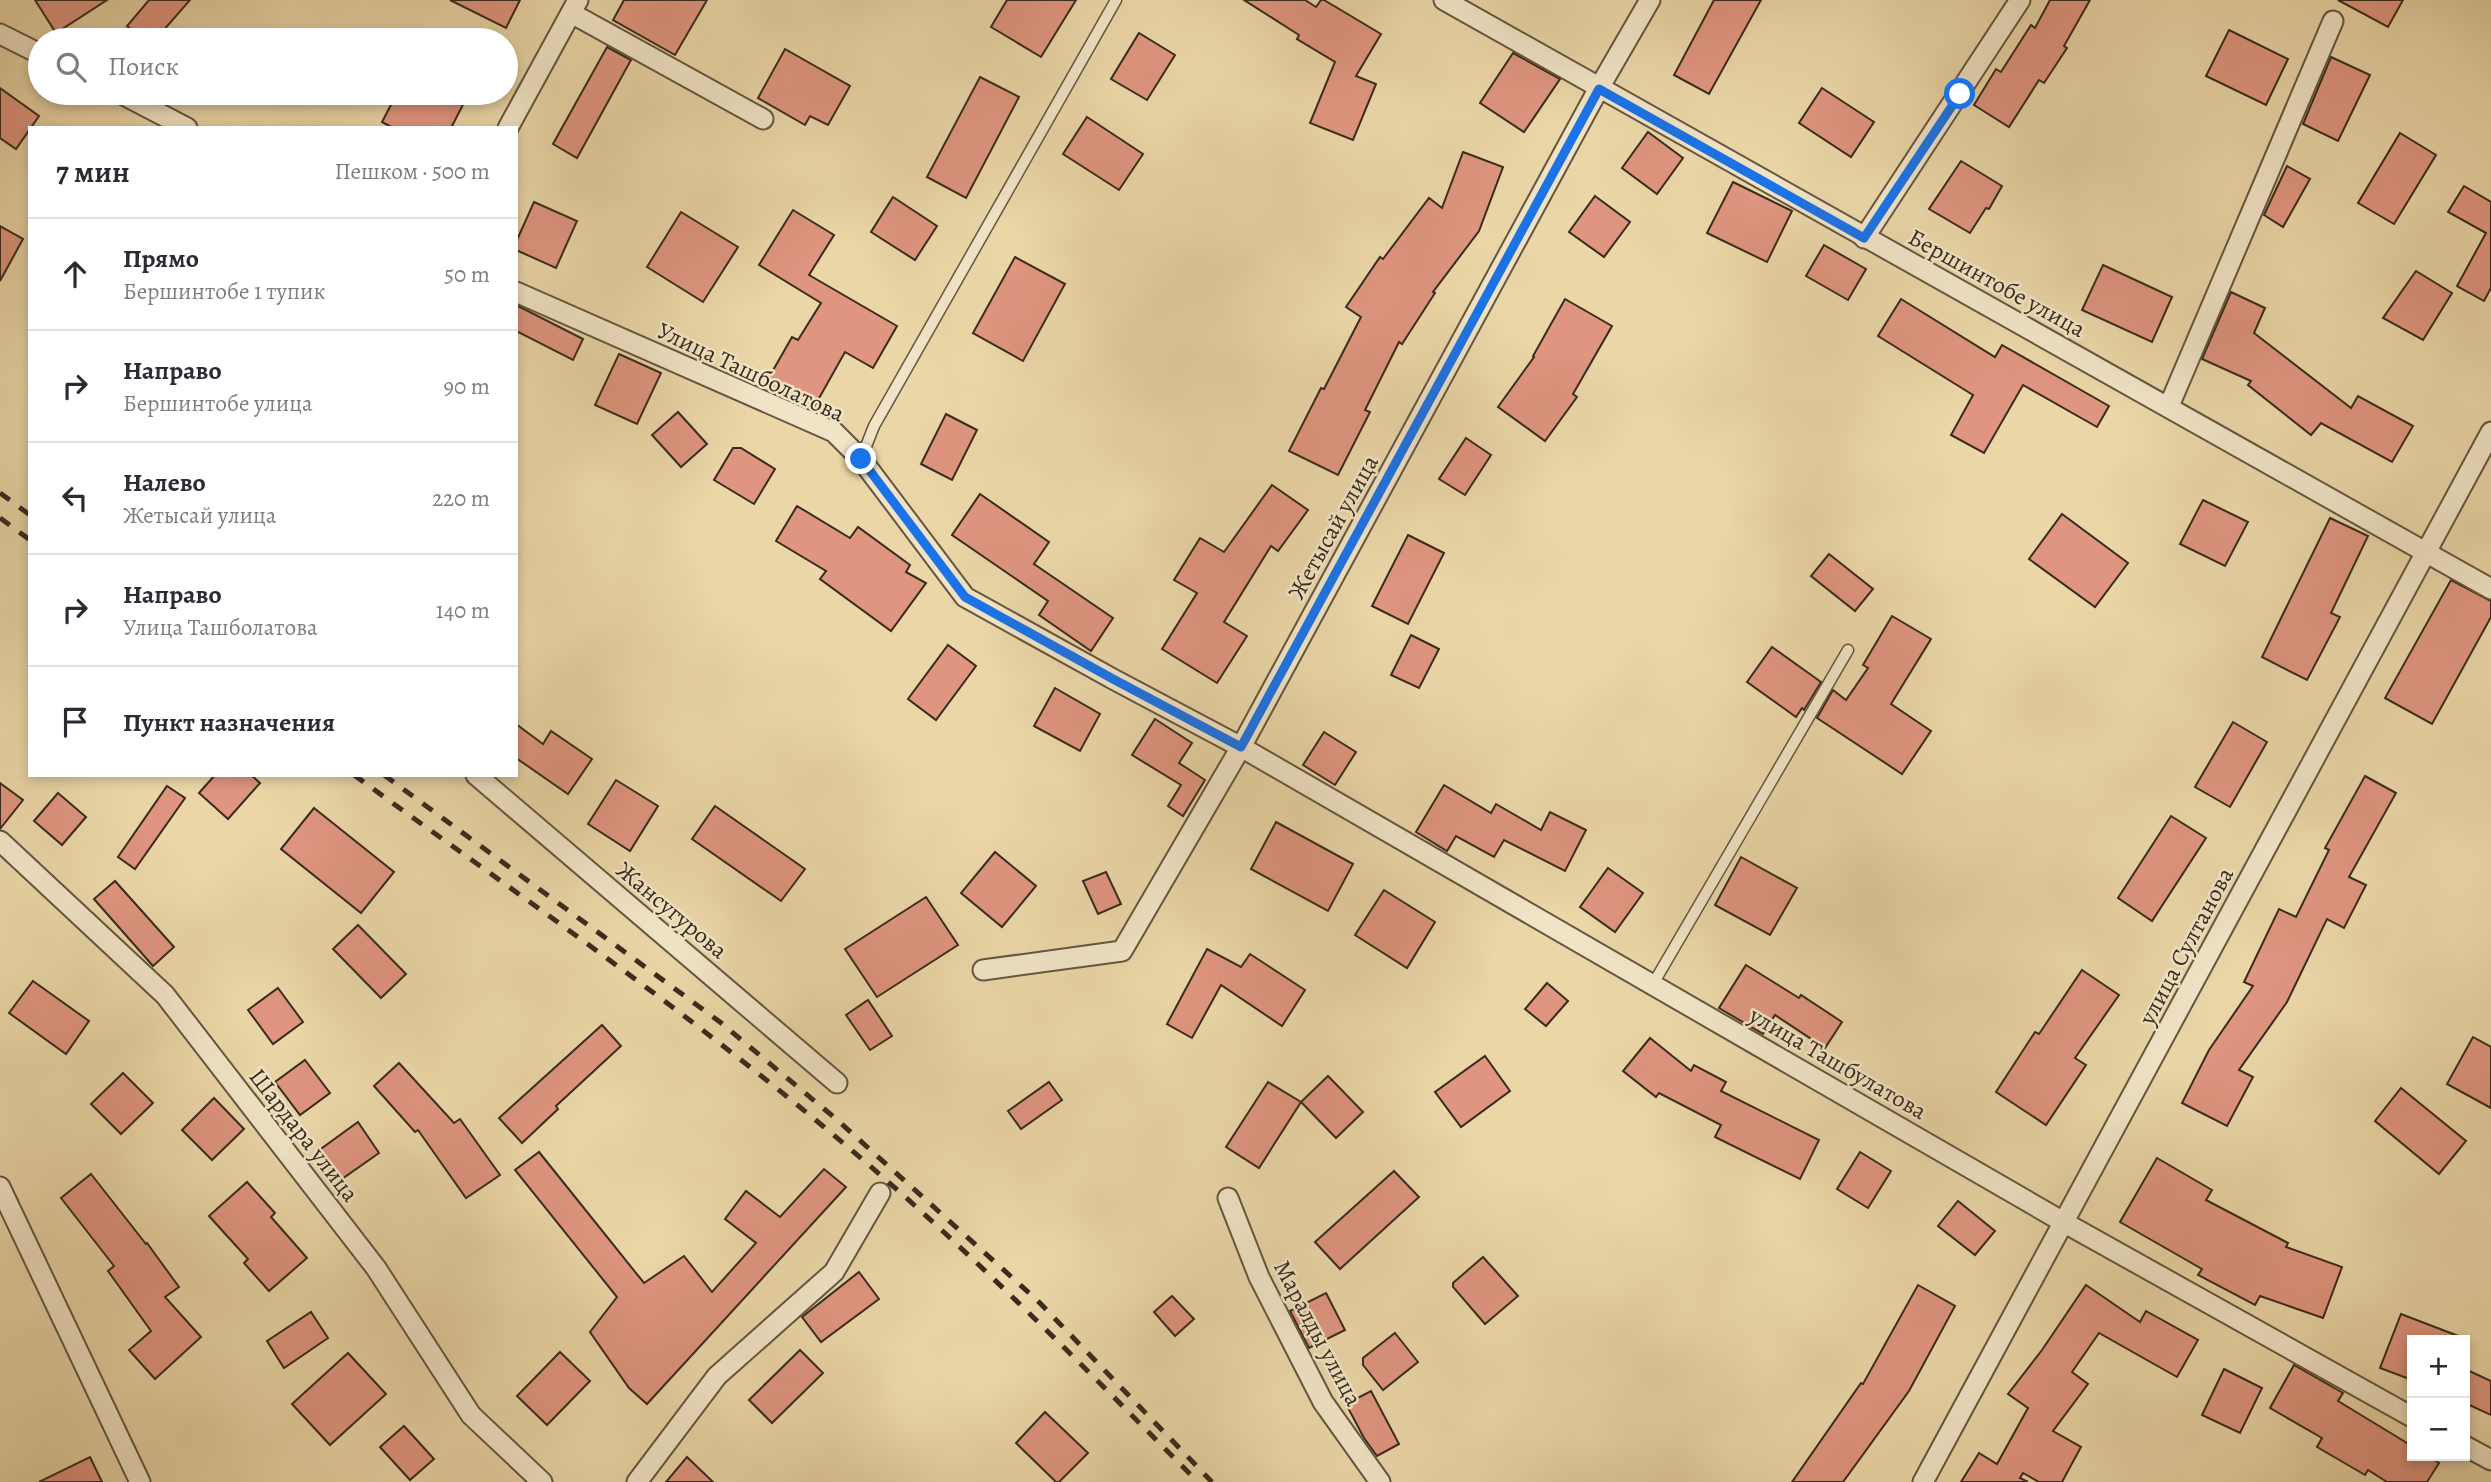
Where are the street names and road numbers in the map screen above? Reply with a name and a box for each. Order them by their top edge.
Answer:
street label: Бершинтобе улица [1903,221,2091,345]
street label: Улица Ташболатова [652,315,850,429]
street label: Жетысай улица [1280,449,1386,605]
street label: Жансугурова [610,854,734,966]
street label: улица Султанова [2131,862,2241,1031]
street label: улица Ташбулатова [1743,999,1933,1127]
street label: Шардара улица [242,1062,366,1208]
street label: Маралды улица [1266,1255,1370,1411]

